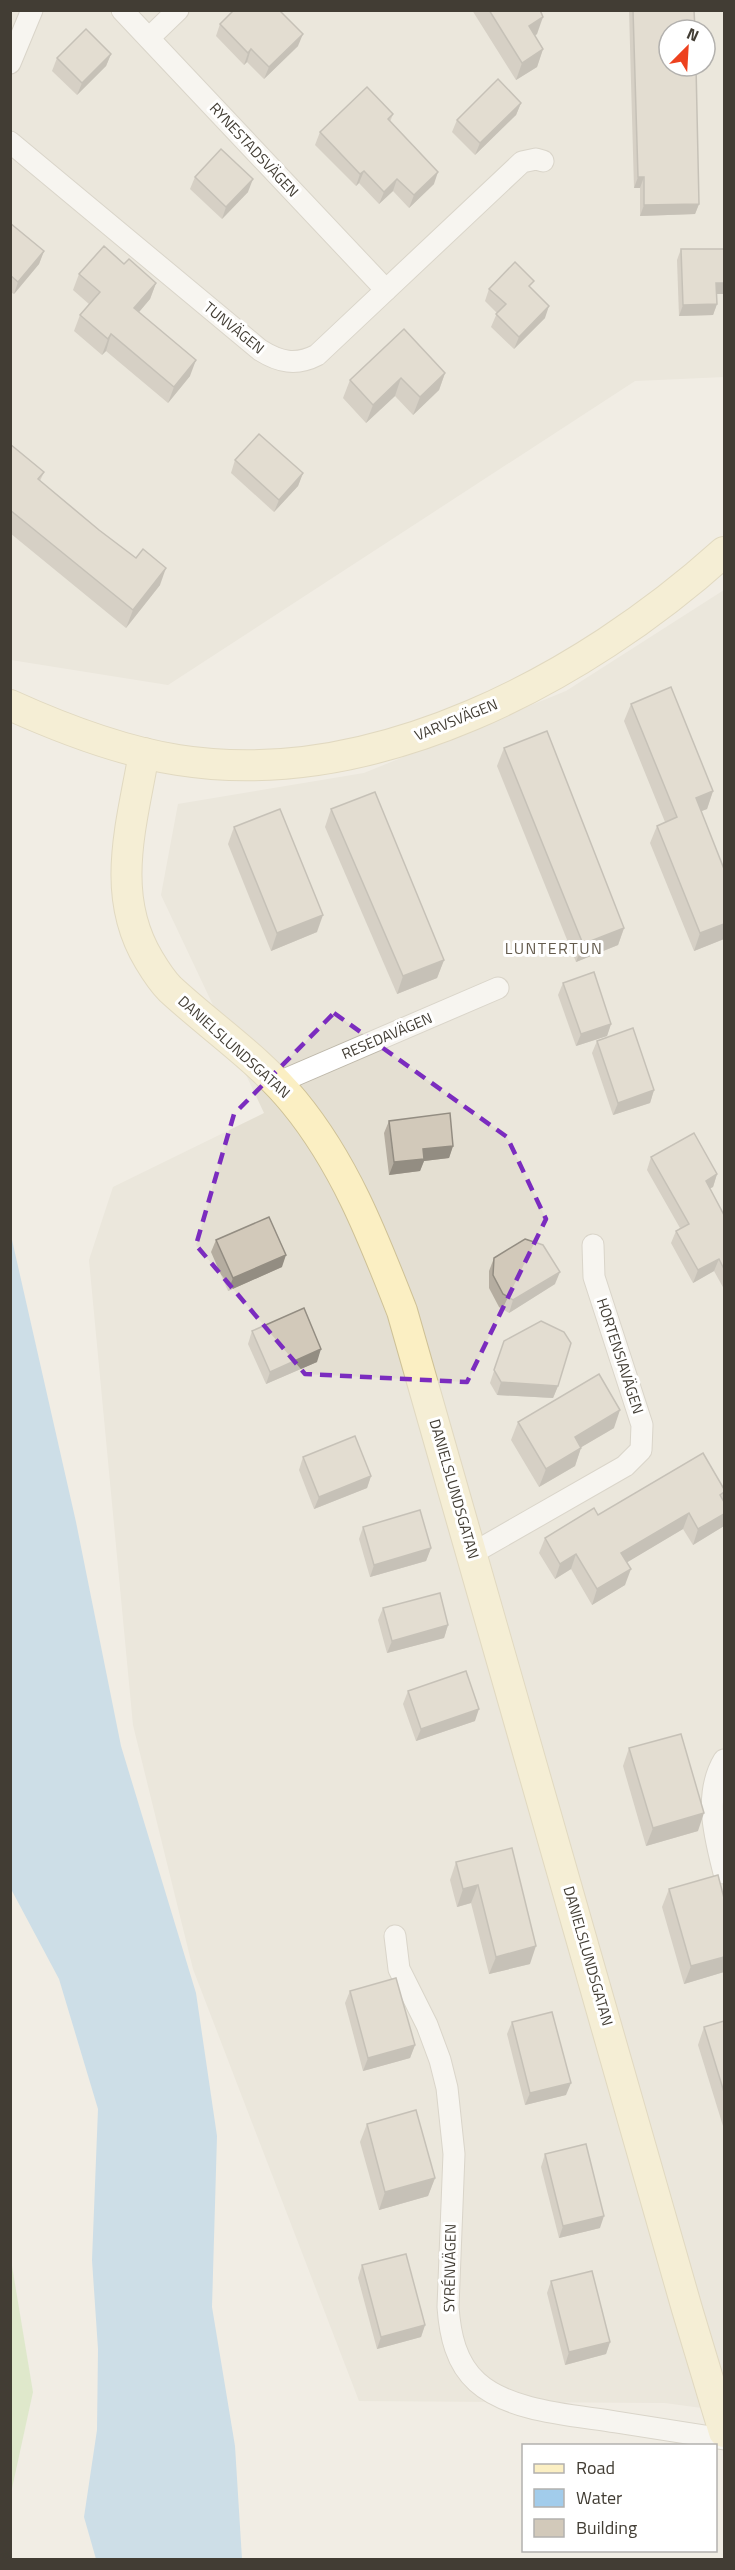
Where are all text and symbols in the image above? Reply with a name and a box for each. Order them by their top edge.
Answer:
north arrow [657,18,717,78]
text: N [683,21,703,48]
street label: RYNESTADSVÄGEN [204,97,304,202]
street label: TUNVÄGEN [199,296,270,359]
street label: VARVSVÄGEN [411,692,501,747]
district label: LUNTERTUN [505,936,603,960]
street label: DANIELSLUNDSGATAN [173,990,296,1103]
street label: RESEDAVÄGEN [338,1006,436,1065]
street label: HORTENSIAVÄGEN [591,1295,650,1417]
street label: DANIELSLUNDSGATAN [424,1416,485,1561]
street label: DANIELSLUNDSGATAN [558,1883,619,2028]
street label: SYRÉNVÄGEN [437,2224,462,2312]
legend [522,2444,717,2552]
text: Road [576,2454,615,2481]
text: Water [576,2484,622,2511]
text: Building [576,2514,637,2541]

